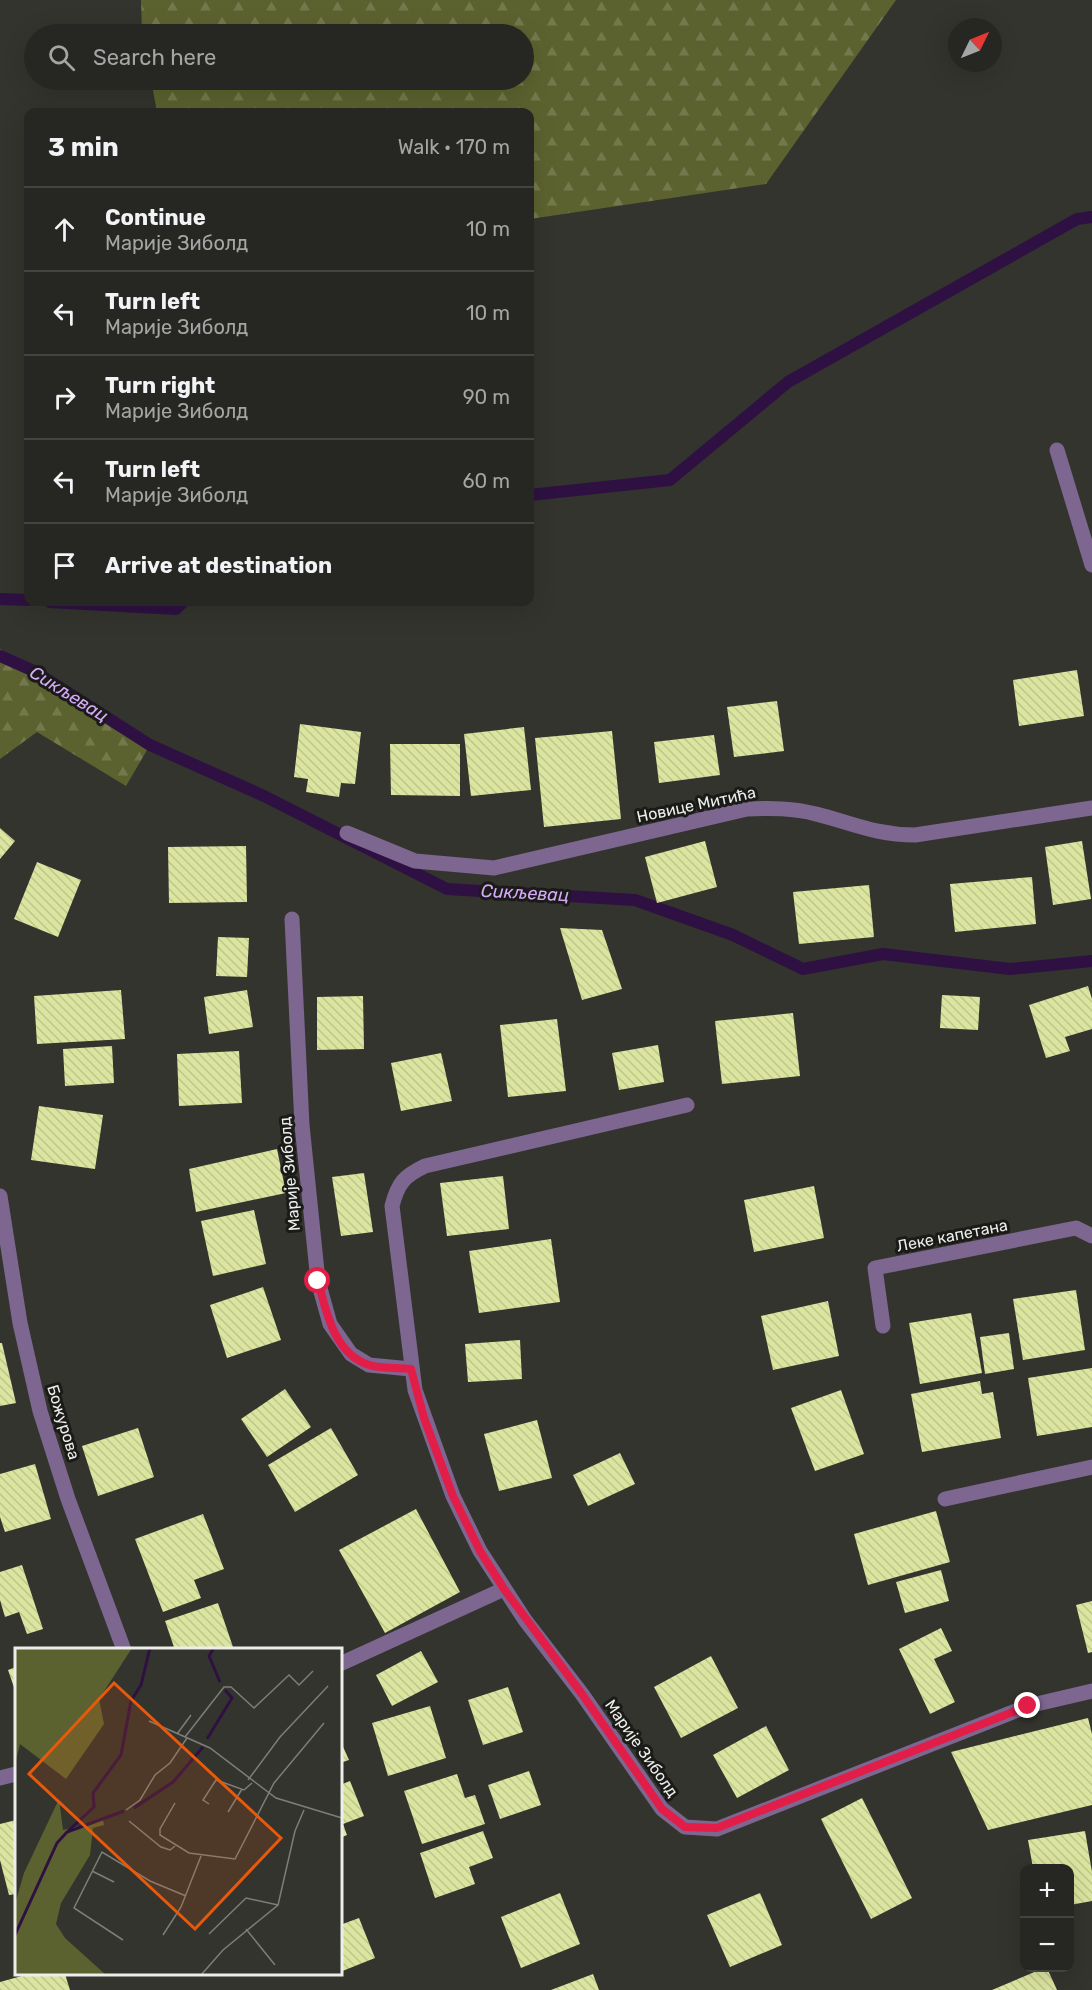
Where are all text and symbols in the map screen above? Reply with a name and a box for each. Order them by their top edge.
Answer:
north arrow [948,18,1002,72]
search box [24,24,534,90]
icon: search [45,41,78,74]
text: Search here [93,44,216,71]
text: 3 min [48,132,119,163]
text: Walk · 170 m [398,135,510,159]
text: Continue [105,204,206,231]
icon: ahead [48,213,81,246]
text: 10 m [466,217,510,241]
text: Марије Зиболд [105,231,248,255]
text: Turn left [105,288,200,315]
icon: left [48,297,81,330]
text: 10 m [466,301,510,325]
text: Марије Зиболд [105,315,248,339]
text: Turn right [105,372,215,399]
icon: right [48,381,81,414]
text: 90 m [463,385,510,409]
text: Марије Зиболд [105,399,248,423]
text: Turn left [105,456,200,483]
icon: left [48,465,81,498]
text: 60 m [463,469,510,493]
text: Марије Зиболд [105,483,248,507]
icon: arrive [48,549,81,582]
text: Arrive at destination [105,552,332,579]
water label: Сикљевац [26,661,112,727]
street label: Новице Митића [635,783,757,826]
water label: Сикљевац [480,880,570,906]
street label: Марије Зиболд [275,1116,304,1232]
street label: Леке капетана [895,1215,1009,1256]
route start [304,1267,330,1293]
street label: Божурова [43,1382,84,1462]
inset map [15,1648,342,1975]
route end [1014,1692,1040,1718]
street label: Марије Зиболд [601,1696,682,1801]
map controls [1020,1864,1074,1972]
button: + [1020,1864,1074,1918]
button: − [1020,1918,1074,1972]

